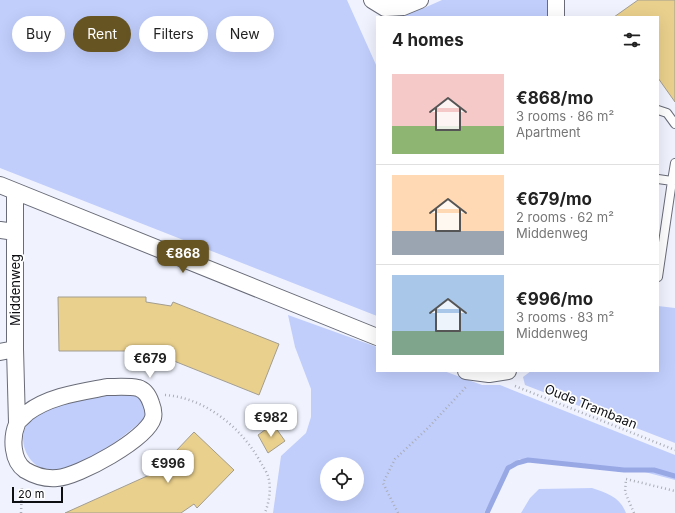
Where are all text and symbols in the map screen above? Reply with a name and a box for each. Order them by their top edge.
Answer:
chip: Buy [12,16,65,52]
chip: Rent [73,16,131,52]
chip: Filters [139,16,208,52]
chip: New [216,16,274,52]
icon: filters [621,29,643,51]
text: 4 homes [392,30,464,50]
text: €868/mo [516,88,593,108]
icon: home [424,90,472,138]
text: 3 rooms · 86 m² [516,108,614,124]
text: Apartment [516,124,581,140]
text: €679/mo [516,189,592,209]
icon: home [424,191,472,239]
text: 2 rooms · 62 m² [516,209,614,225]
text: Middenweg [516,225,588,241]
pin: €868 [159,240,207,274]
text: €868 [166,245,200,261]
street label: Middenweg [7,254,23,326]
text: €996/mo [516,289,593,309]
icon: home [424,291,472,339]
text: 3 rooms · 83 m² [516,309,614,325]
text: Middenweg [516,325,588,341]
pin: €679 [126,345,174,379]
text: €679 [133,350,167,366]
street label: Oude Trambaan [542,380,640,432]
pin: €982 [247,404,295,438]
text: €982 [254,409,288,425]
pin: €996 [144,450,192,484]
text: €996 [151,455,185,471]
map controls [320,457,364,501]
button: locate [320,457,364,501]
scale bar [12,485,63,504]
text: 20 m [18,487,44,501]

